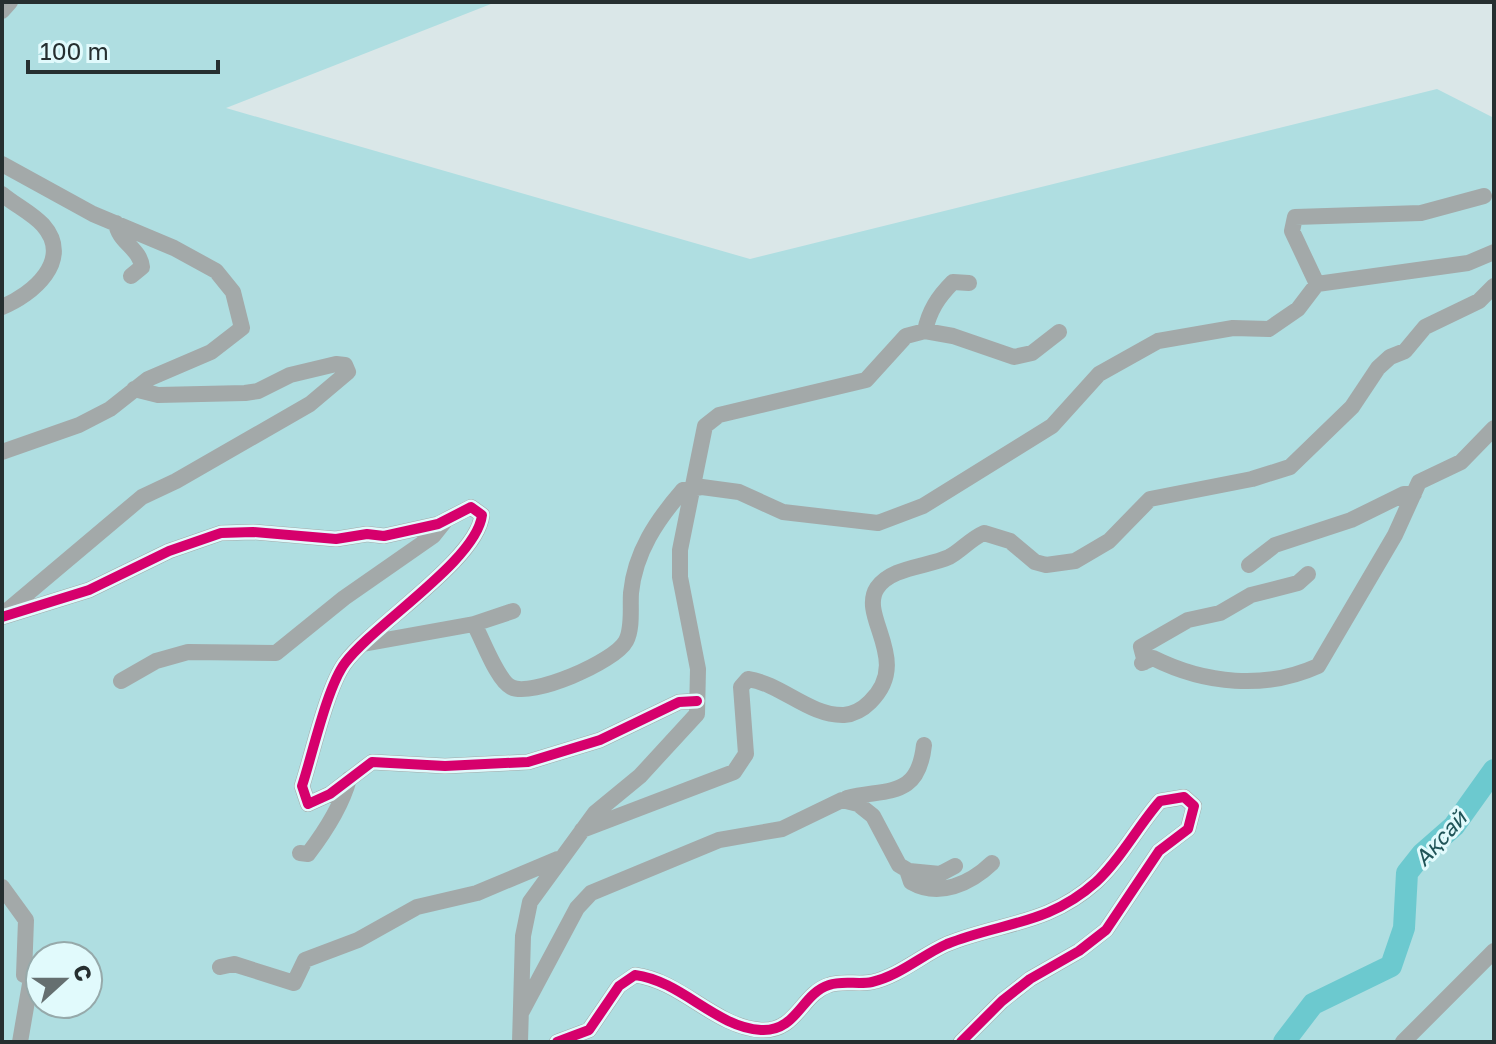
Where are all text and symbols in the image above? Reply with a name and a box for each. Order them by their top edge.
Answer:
scale bar [28,24,218,74]
text: 100 m [40,36,109,65]
water label: Ақсай [1408,804,1473,871]
north arrow [24,940,104,1020]
text: С [68,961,99,985]

